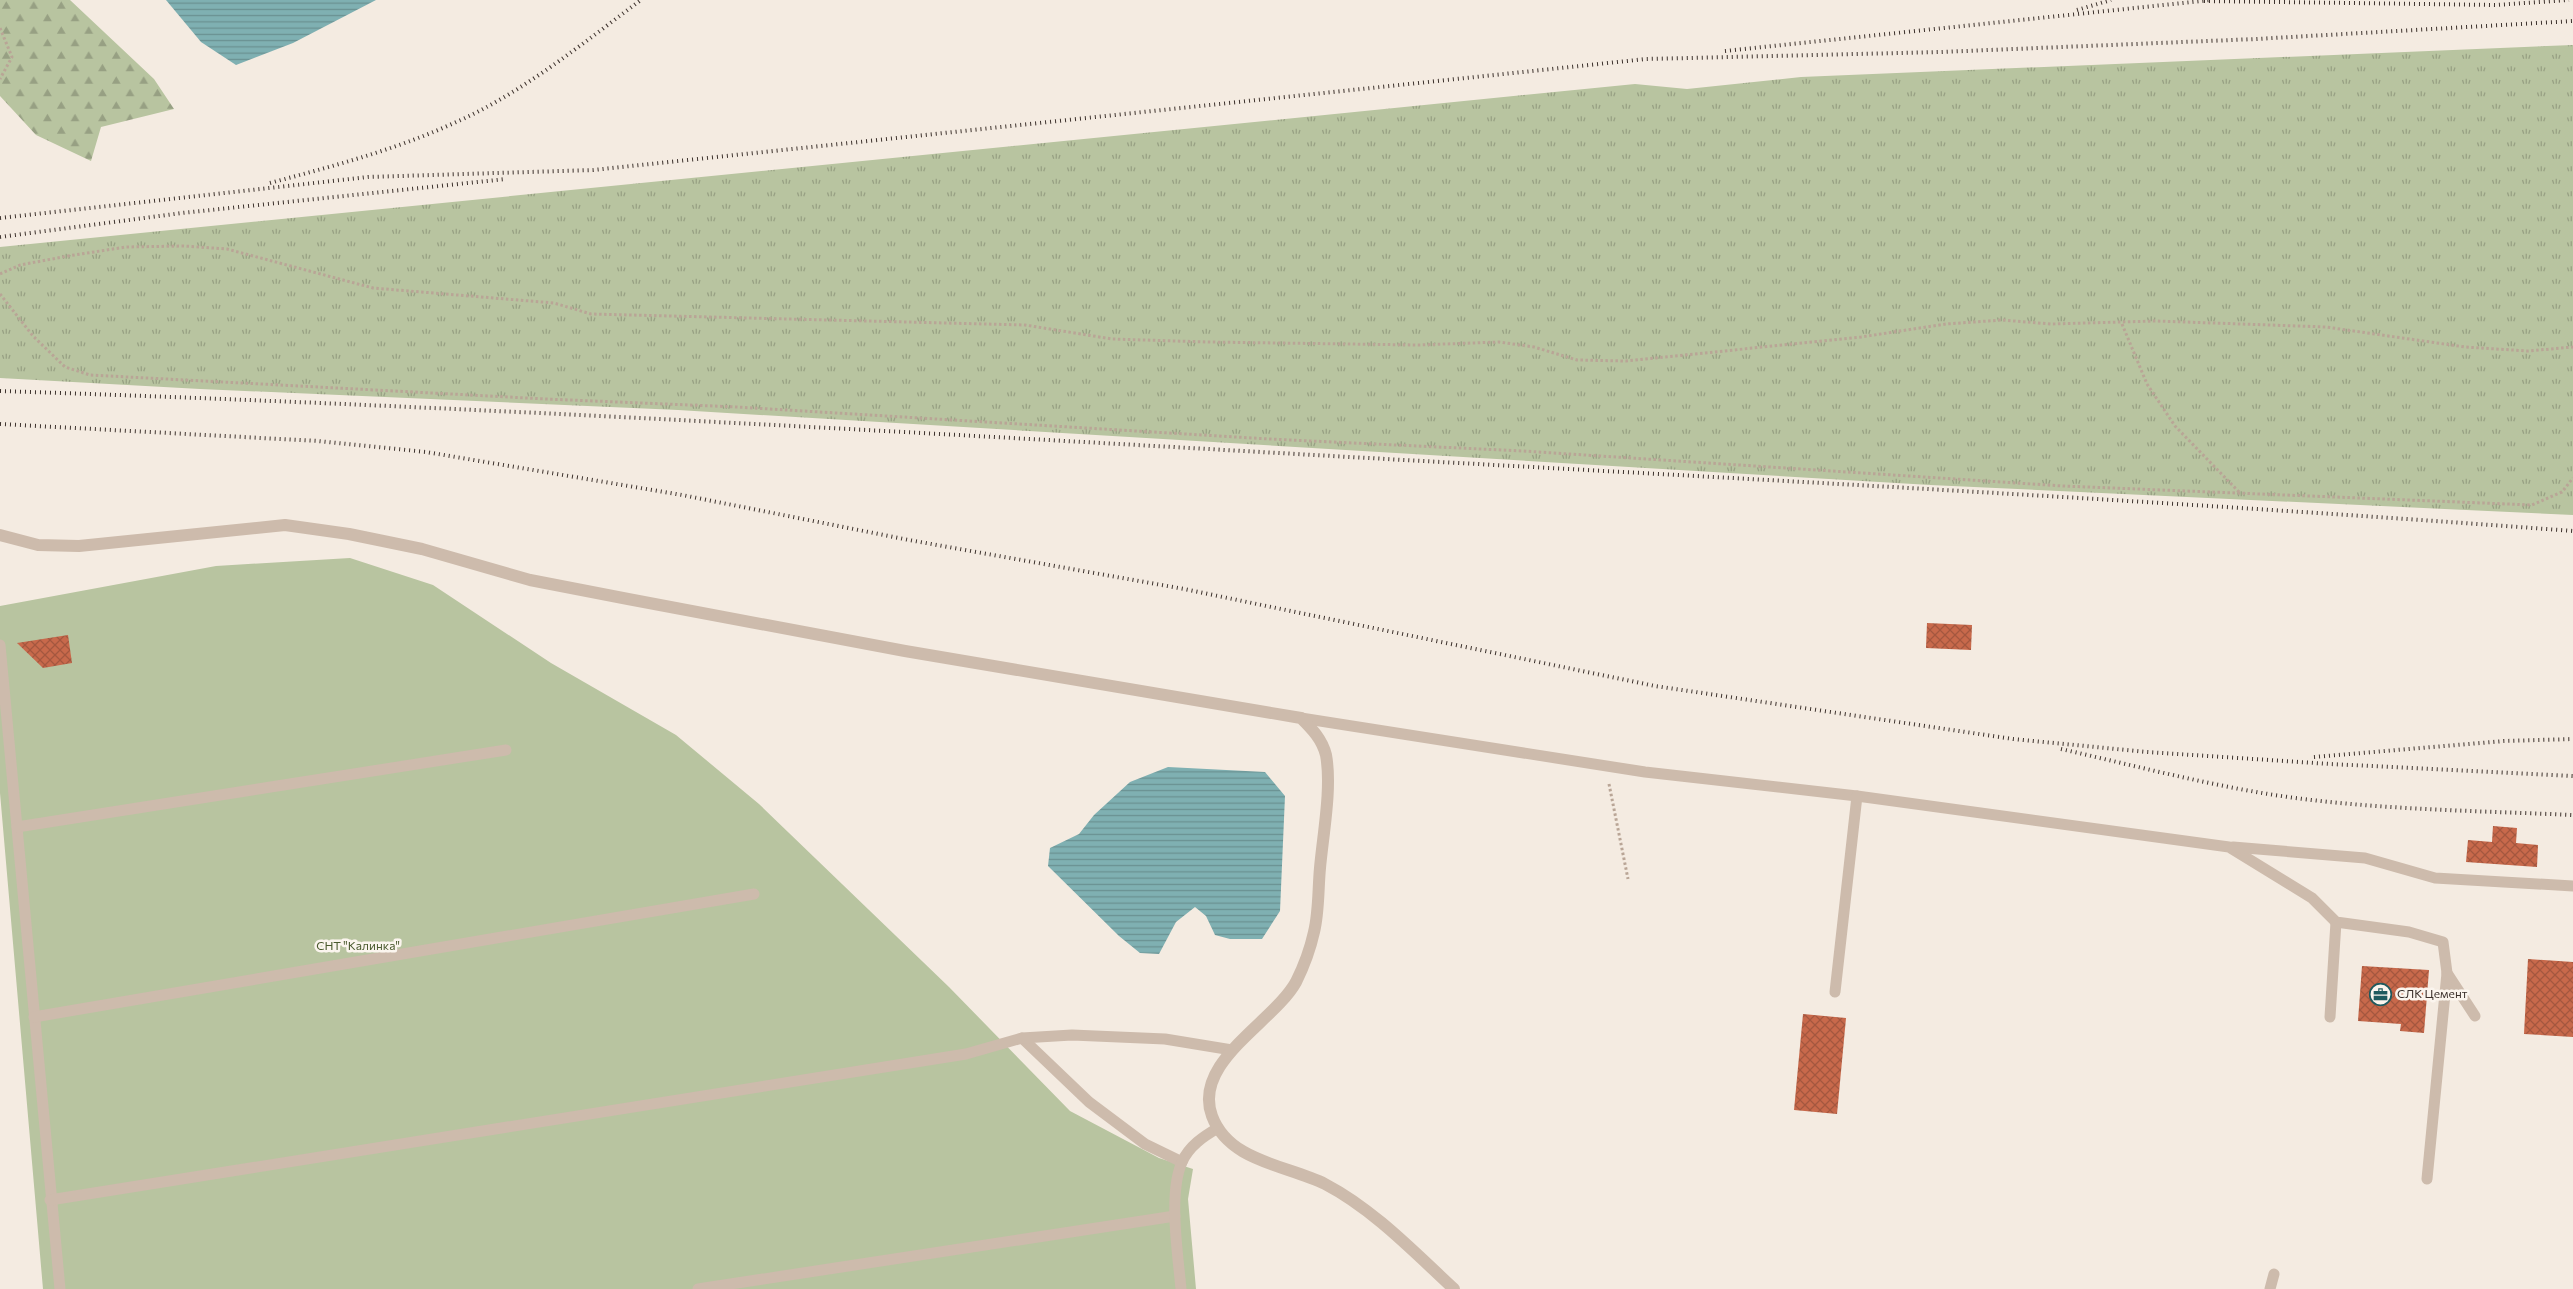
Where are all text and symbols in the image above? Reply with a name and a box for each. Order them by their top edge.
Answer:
park label: СНТ "Калинка" [316,938,400,952]
office icon: СЛК Цемент [2369,982,2393,1006]
place label: СЛК Цемент [2397,986,2468,1000]

